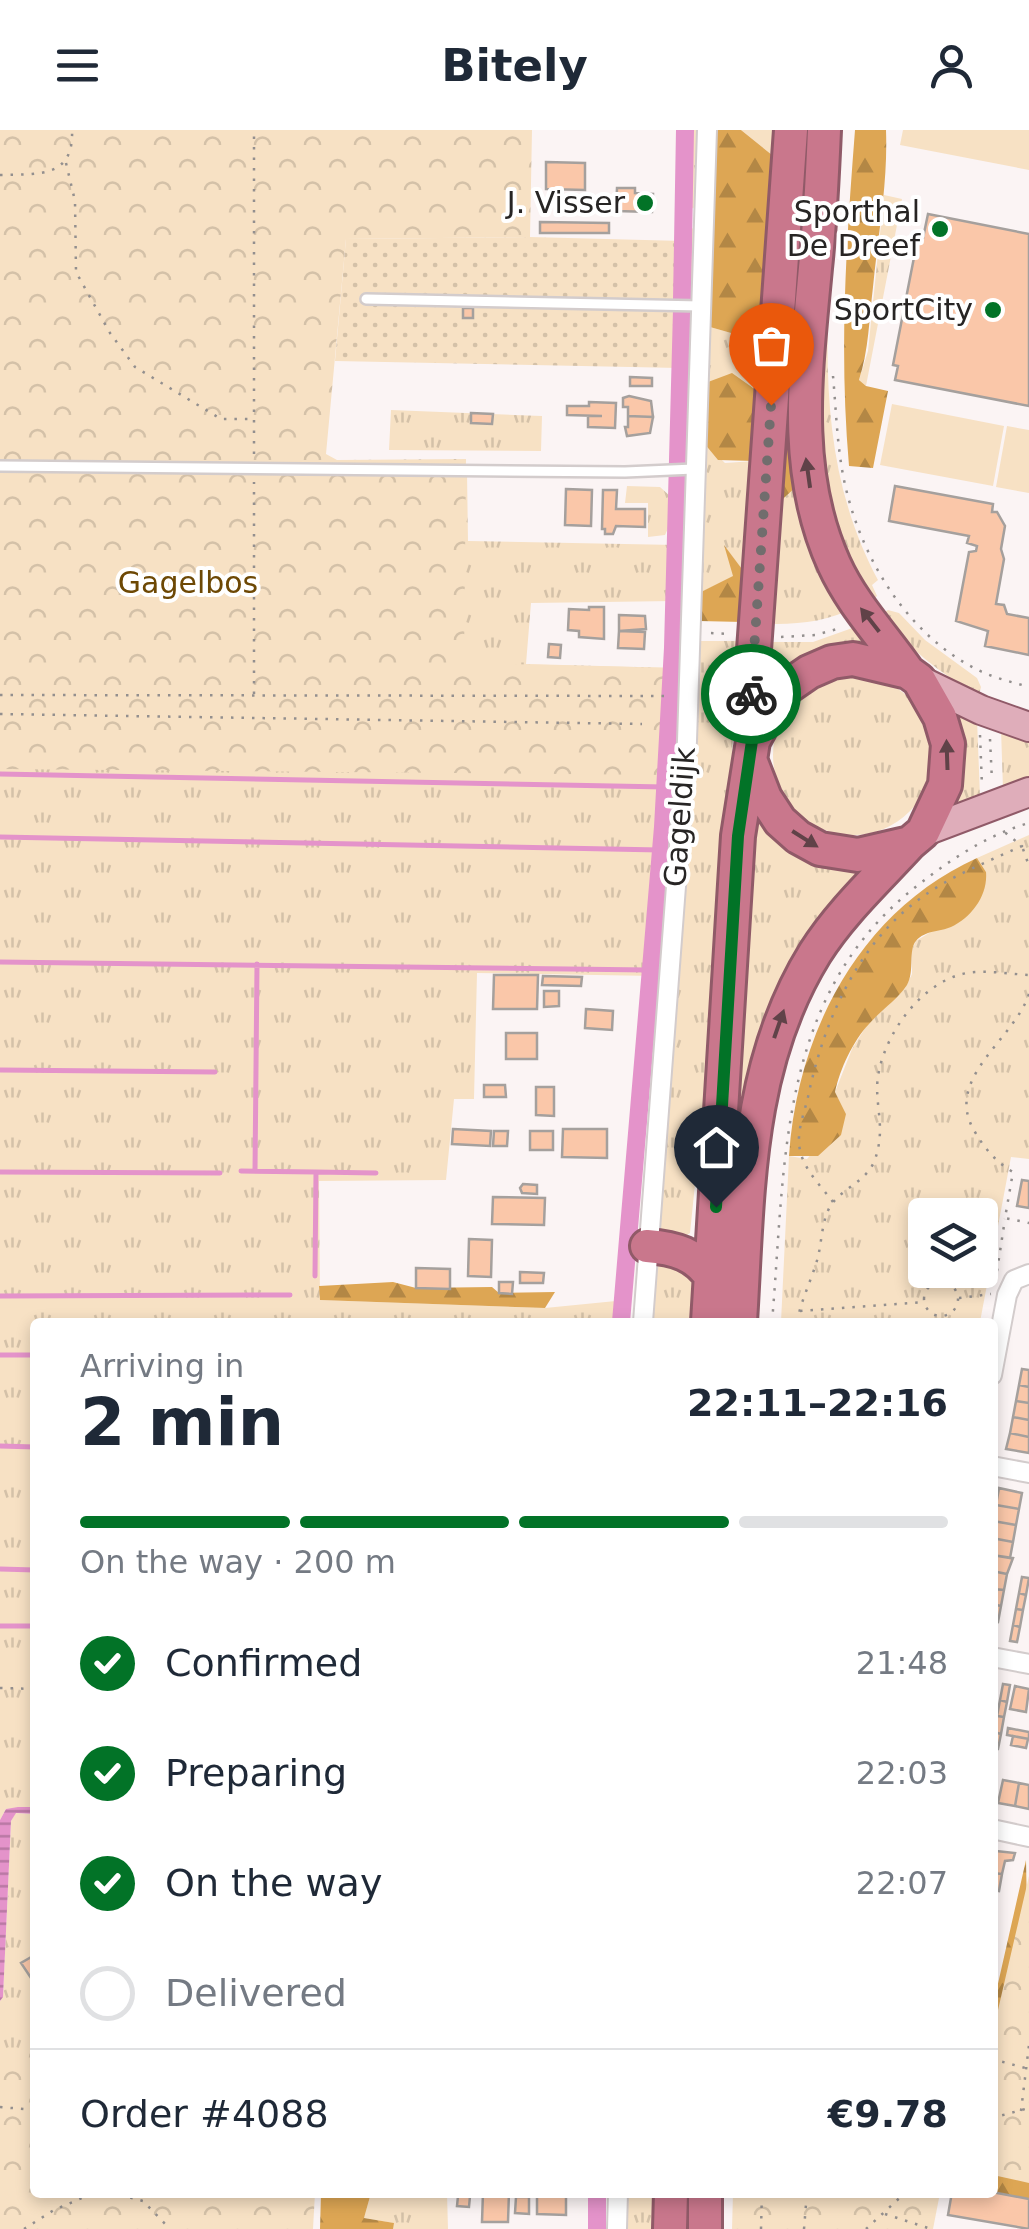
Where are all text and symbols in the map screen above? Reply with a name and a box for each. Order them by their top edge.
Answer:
icon: menu [50,38,105,93]
icon: person [924,38,979,93]
text: Bitely [441,39,588,92]
place label: J. Visser [505,185,626,220]
marker: J. Visser [634,192,656,214]
place label: Sporthal De Dreef [787,194,921,263]
marker: Sporthal De Dreef [929,218,951,240]
place label: SportCity [834,292,973,327]
marker: SportCity [982,299,1004,321]
pin [729,303,814,406]
icon: bag [744,318,799,373]
one-way arrow [800,456,816,488]
park label: Gagelbos [118,565,258,600]
one-way arrow [860,607,881,633]
courier [701,644,801,744]
icon: bike [724,667,779,722]
one-way arrow [938,739,954,770]
street label: Gageldijk [657,745,702,888]
one-way arrow [791,830,819,847]
one-way arrow [773,1008,788,1038]
pin [674,1105,759,1208]
icon: home [689,1120,744,1175]
map controls [908,1198,998,1288]
button: layers [908,1198,998,1288]
text: Arriving in [80,1347,244,1385]
text: 22:11–22:16 [687,1381,948,1425]
text: 2 min [80,1385,284,1460]
text: On the way · 200 m [80,1543,396,1581]
icon: check [80,1636,135,1691]
text: Confirmed [165,1641,362,1685]
text: 21:48 [856,1644,948,1682]
icon: check [80,1746,135,1801]
text: Preparing [165,1751,347,1795]
text: 22:03 [856,1754,948,1792]
icon: check [80,1856,135,1911]
text: On the way [165,1861,382,1905]
text: 22:07 [856,1864,948,1902]
text: Delivered [165,1971,347,2015]
text: Order #4088 [80,2092,329,2136]
text: €9.78 [828,2092,948,2136]

